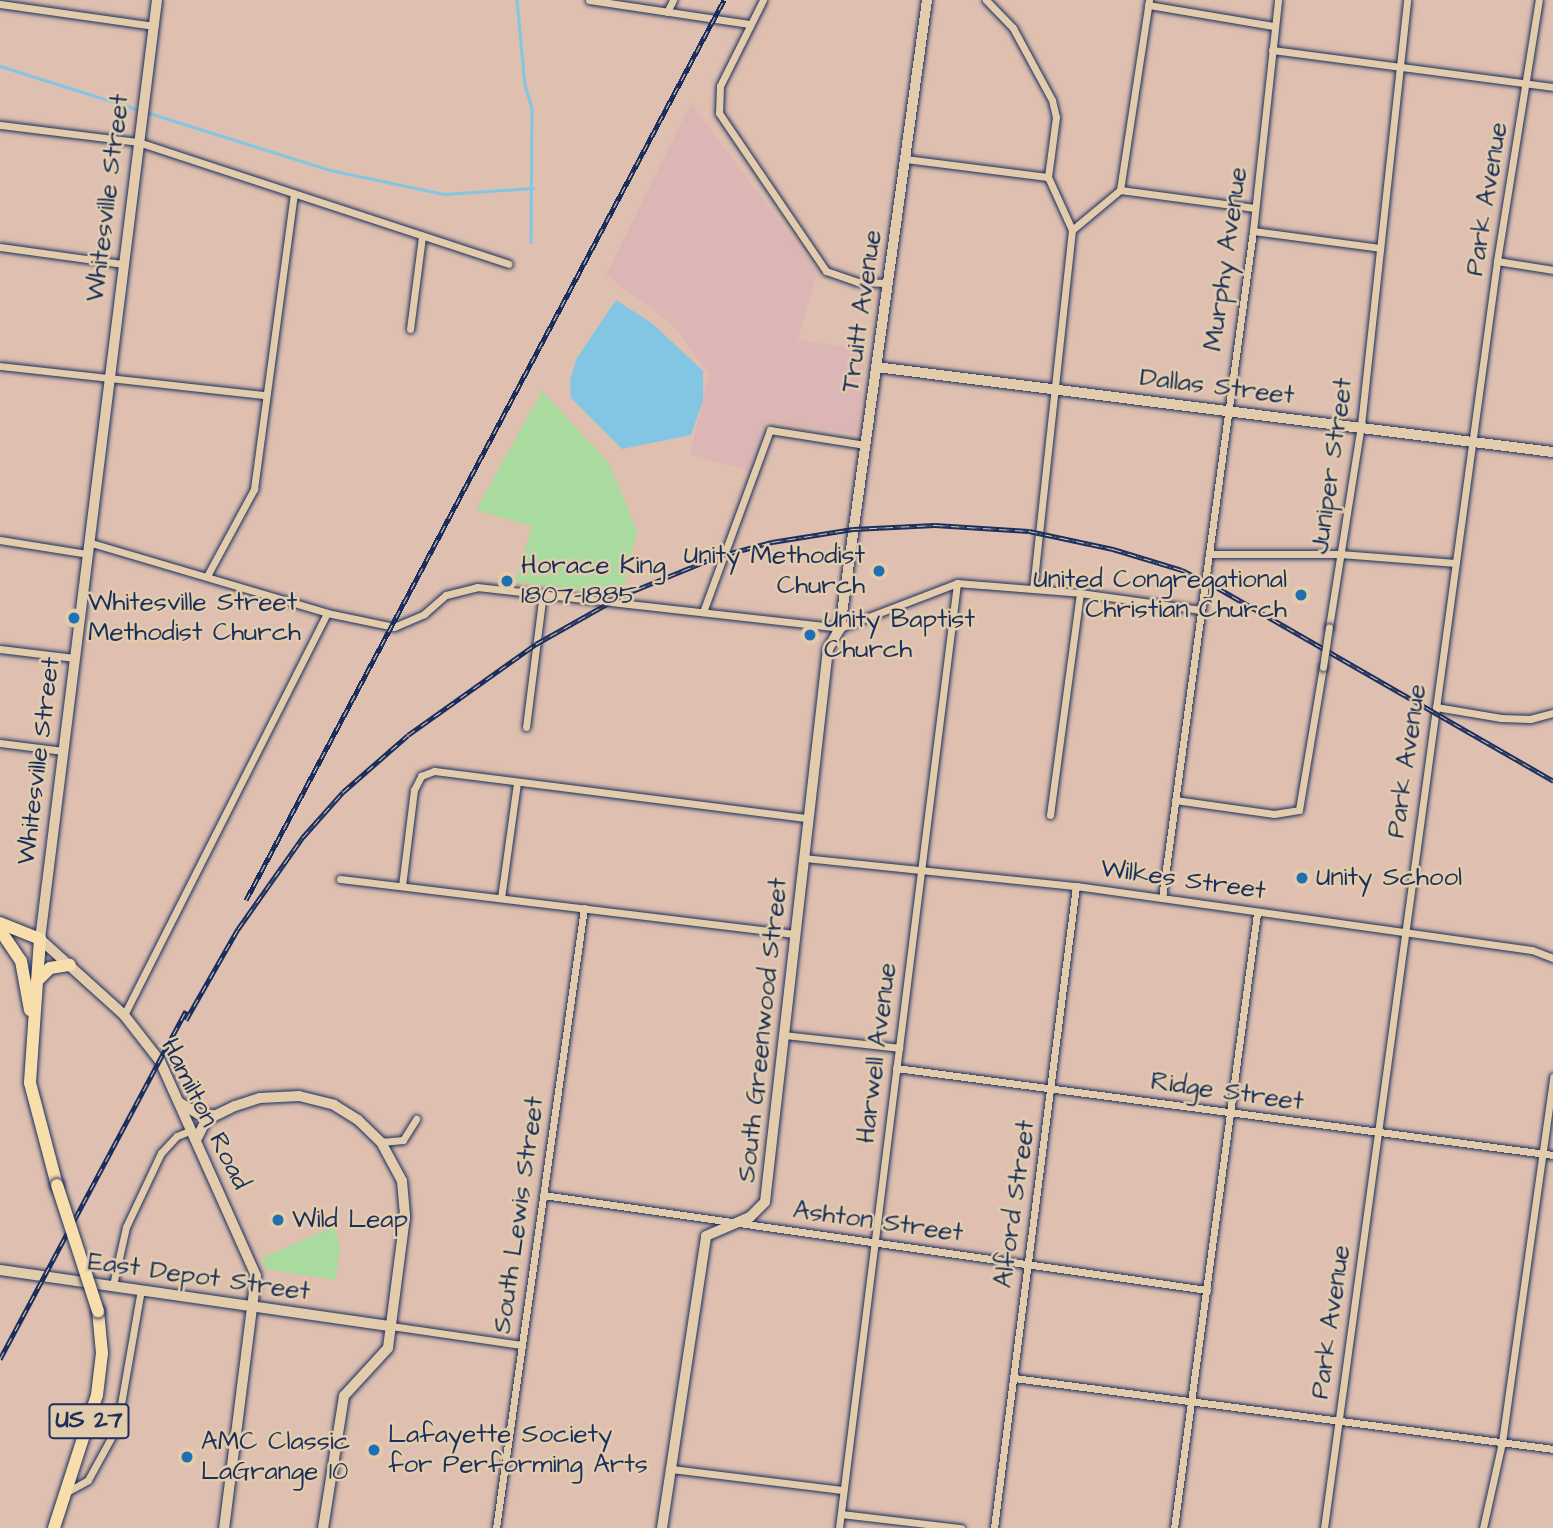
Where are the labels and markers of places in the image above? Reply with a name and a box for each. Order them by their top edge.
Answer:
place label: Unity Methodist Church [684,540,865,602]
place label: Horace King 1807-1885 [521,550,666,612]
marker: Unity Methodist Church [871,563,887,579]
place label: United Congregational Christian Church [1033,564,1287,626]
marker: Horace King 1807-1885 [499,573,515,589]
place label: Whitesville Street Methodist Church [88,587,301,648]
marker: United Congregational Christian Church [1293,587,1309,603]
place label: Unity Baptist Church [824,604,975,666]
marker: Whitesville Street Methodist Church [66,610,82,626]
marker: Unity Baptist Church [802,627,818,643]
place label: Unity School [1316,862,1462,894]
marker: Unity School [1294,870,1310,886]
place label: Wild Leap [292,1204,408,1236]
marker: Wild Leap [270,1212,286,1228]
place label: Lafayette Society for Performing Arts [388,1419,648,1480]
place label: AMC Classic LaGrange 10 [201,1426,350,1488]
marker: Lafayette Society for Performing Arts [366,1442,382,1458]
marker: AMC Classic LaGrange 10 [179,1449,195,1465]

